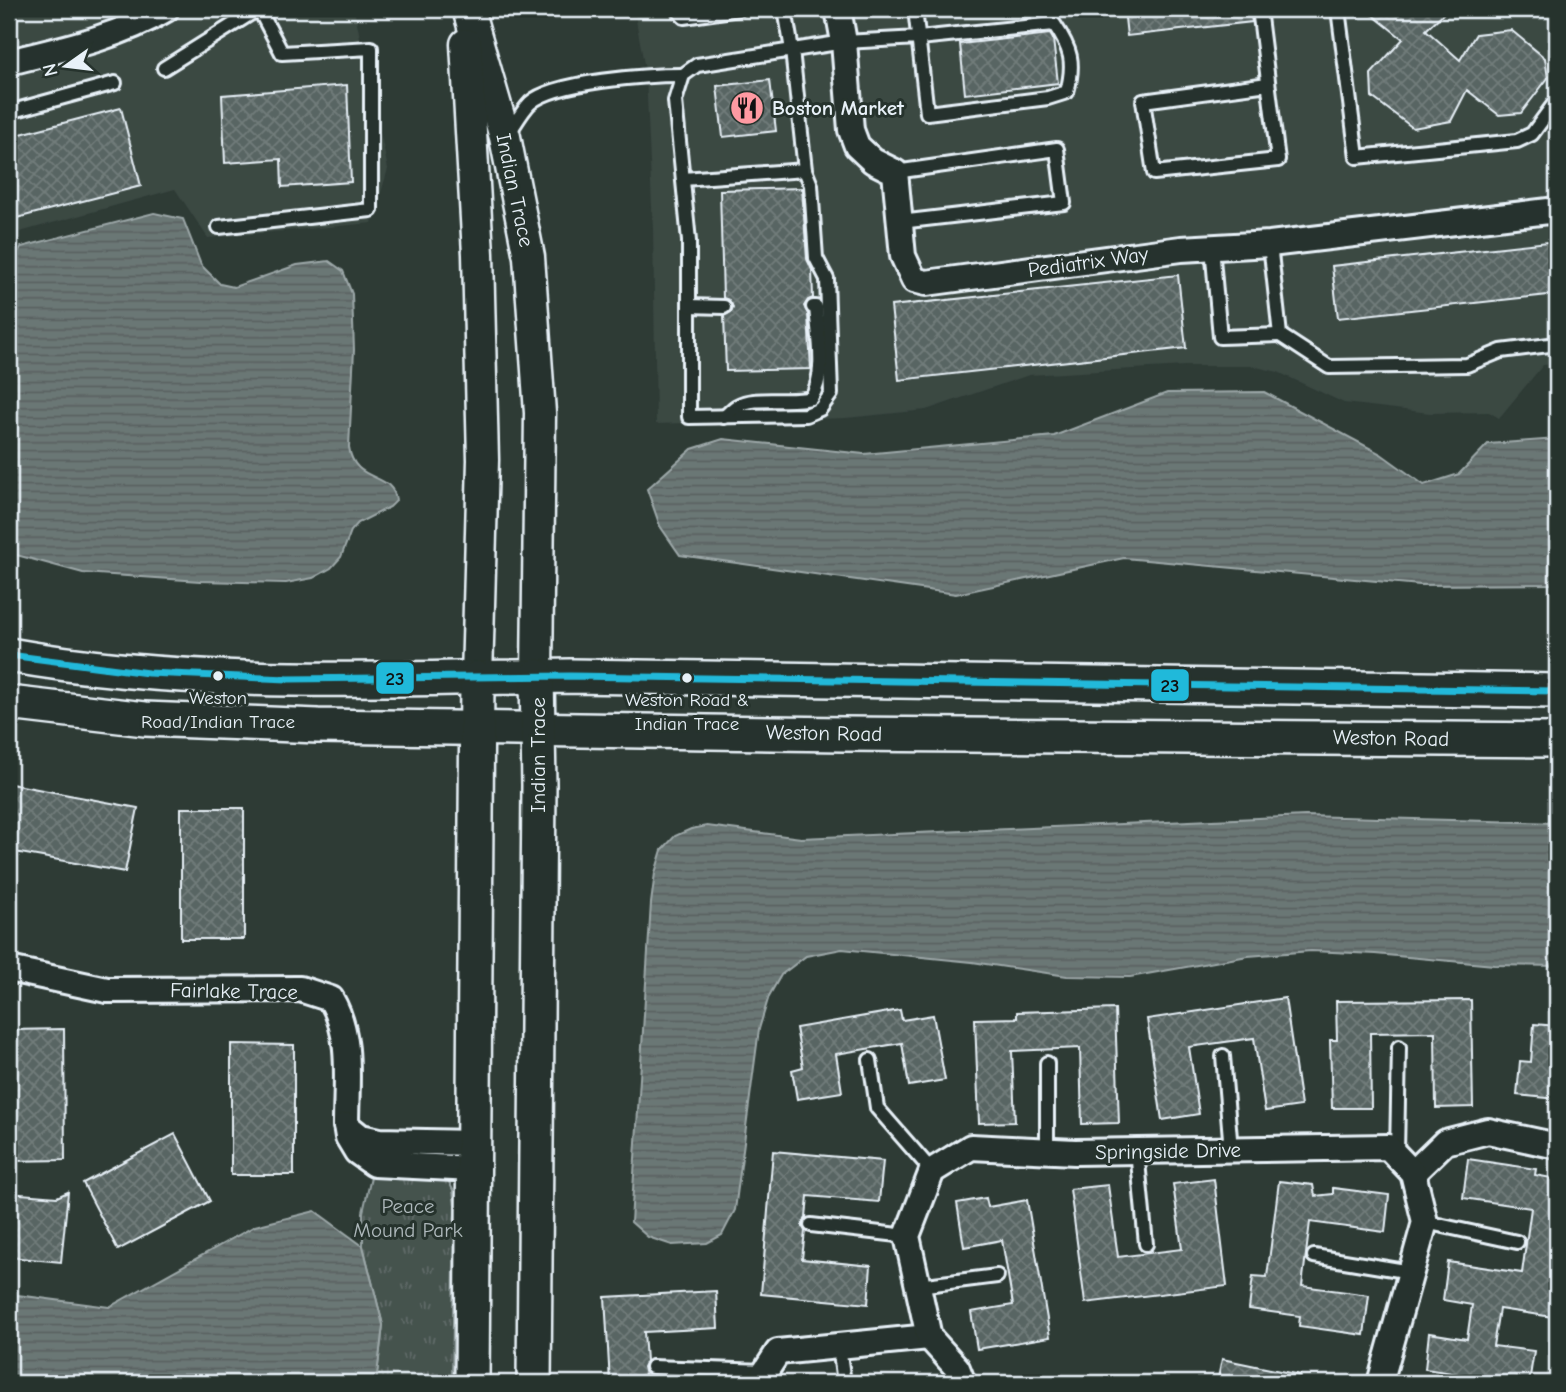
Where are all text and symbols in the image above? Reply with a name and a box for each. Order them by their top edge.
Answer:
north arrow [32,32,102,102]
text: N [38,61,63,79]
restaurant icon: Boston Market [728,89,766,127]
place label: Boston Market [772,96,905,120]
street label: Indian Trace [491,131,539,249]
street label: Pediatrix Way [1026,242,1150,282]
line badge: 23 [375,661,415,695]
text: 23 [386,668,404,690]
line badge: 23 [1150,668,1190,702]
marker: Weston Road/Indian Trace [211,669,225,683]
marker: Weston Road & Indian Trace [680,671,694,685]
text: 23 [1161,675,1179,697]
place label: Weston Road/Indian Trace [141,687,295,733]
place label: Weston Road & Indian Trace [625,689,749,735]
street label: Indian Trace [526,697,550,813]
street label: Weston Road [766,720,882,746]
street label: Weston Road [1333,725,1449,751]
street label: Fairlake Trace [170,978,298,1004]
street label: Springside Drive [1095,1138,1241,1164]
park label: Peace Mound Park [353,1194,463,1242]

